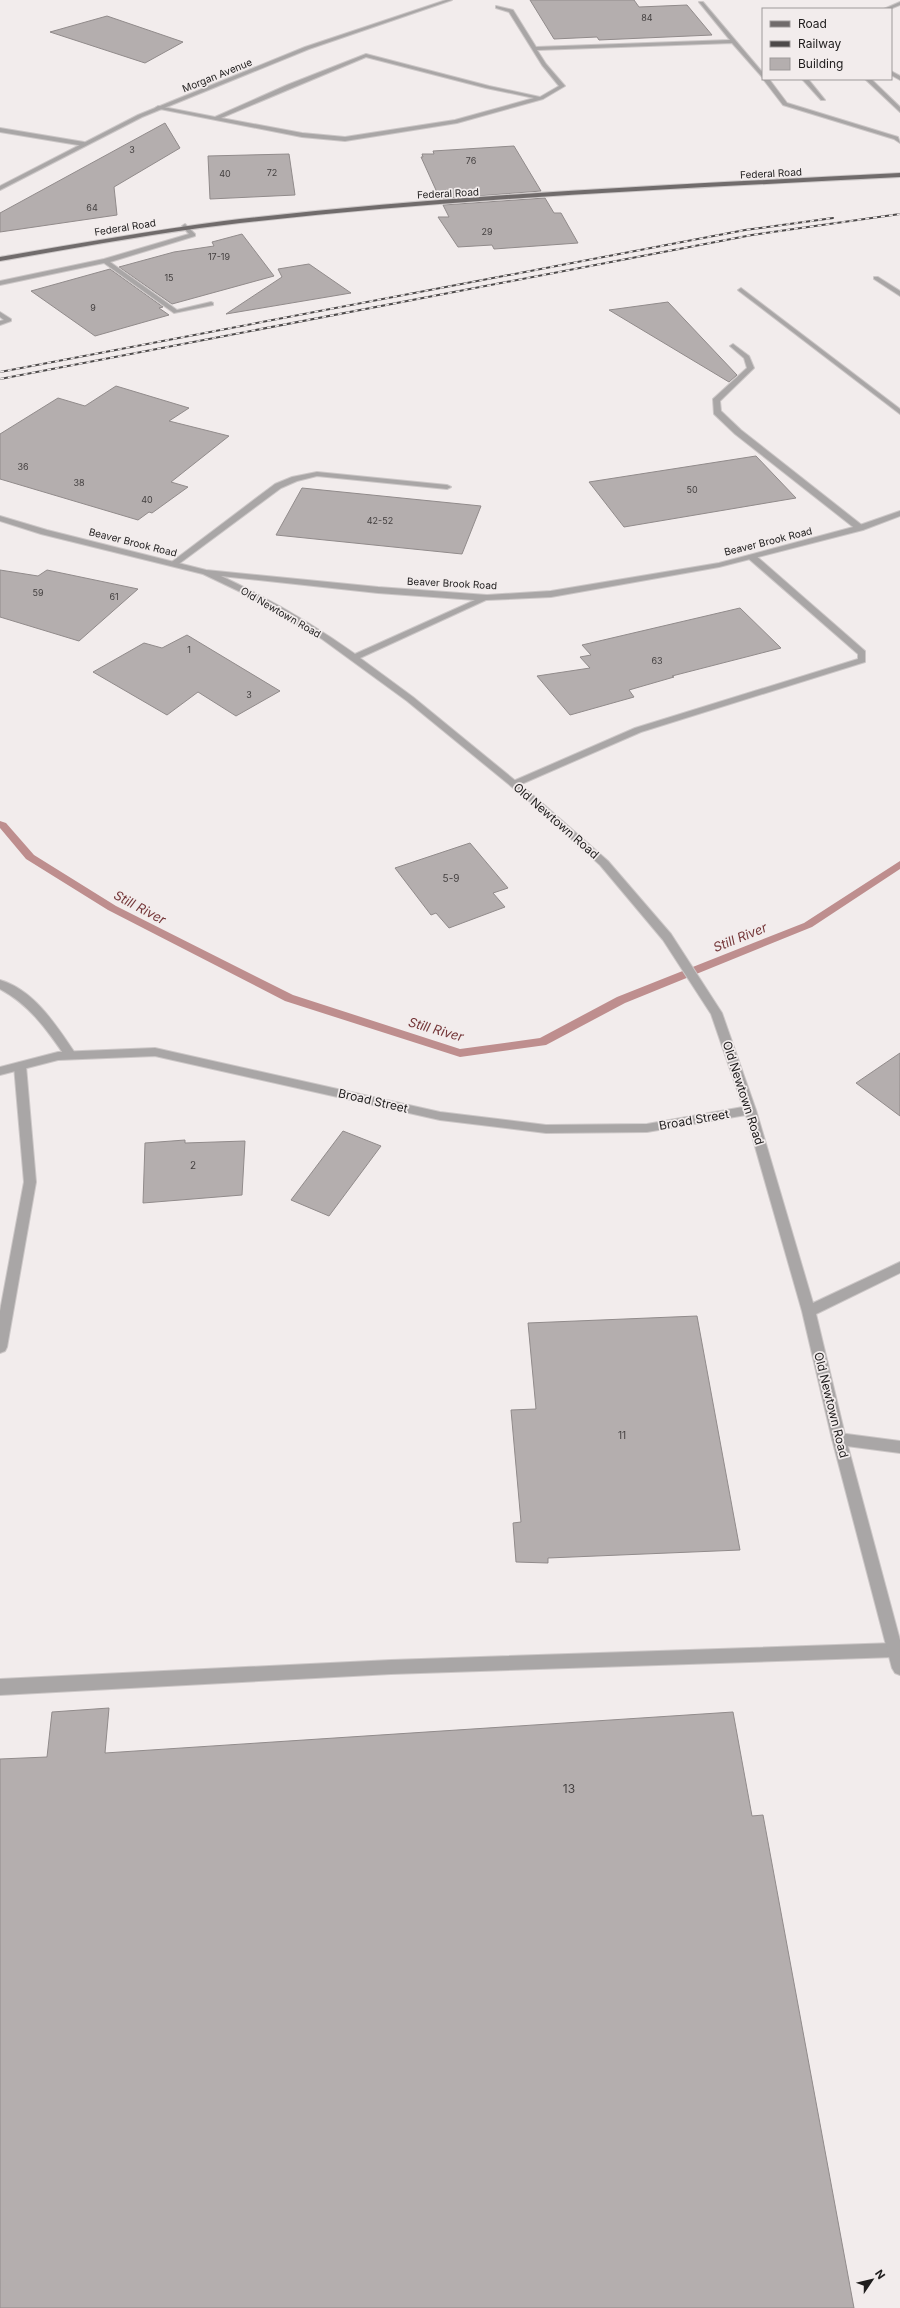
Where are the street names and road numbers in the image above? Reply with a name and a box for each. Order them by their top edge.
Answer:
street label: Morgan Avenue [180,55,254,94]
street label: Federal Road [740,165,802,181]
street label: Federal Road [417,185,479,201]
street label: Federal Road [93,216,157,238]
street label: Beaver Brook Road [723,524,813,558]
street label: Beaver Brook Road [88,525,178,559]
street label: Beaver Brook Road [407,575,497,591]
street label: Old Newtown Road [239,584,323,640]
street label: Old Newtown Road [510,779,602,862]
street label: Old Newtown Road [720,1039,767,1147]
street label: Broad Street [337,1085,409,1116]
street label: Broad Street [658,1106,730,1133]
street label: Old Newtown Road [811,1350,852,1459]

